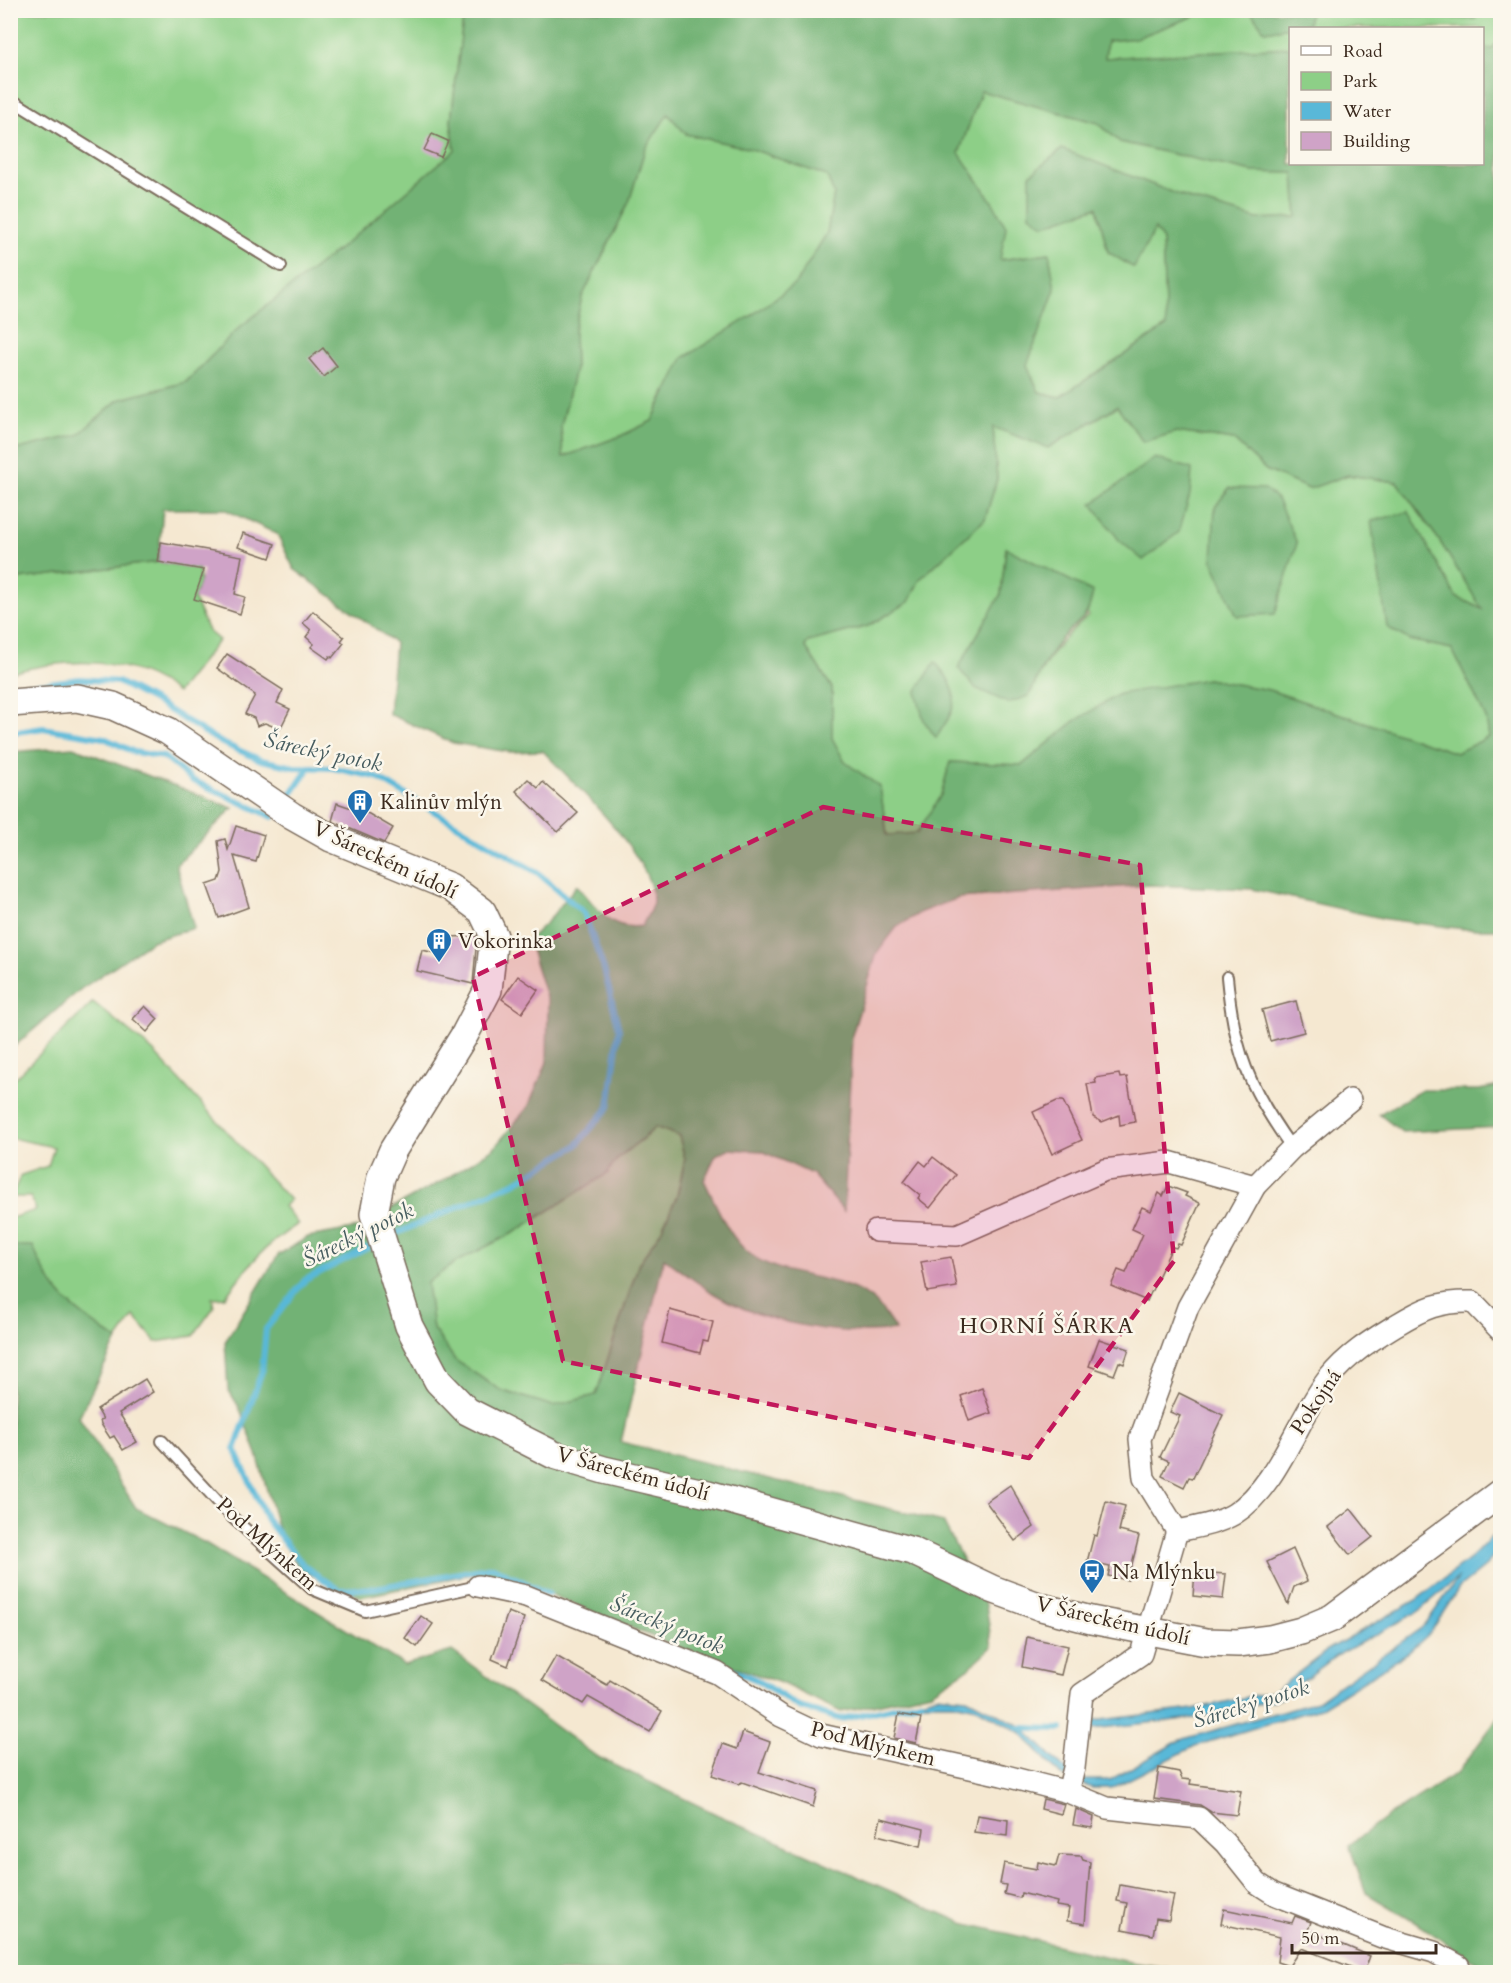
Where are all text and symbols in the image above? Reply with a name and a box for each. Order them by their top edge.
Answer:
legend [1289,27,1484,165]
text: Road [1343,39,1383,64]
text: Park [1343,69,1378,94]
text: Water [1342,99,1392,124]
text: Building [1343,129,1411,154]
water label: Šárecký potok [261,725,385,779]
building icon: Kalinův mlýn [345,787,375,825]
place label: Kalinův mlýn [380,788,502,817]
street label: V Šáreckém údolí [308,813,463,906]
building icon: Vokorinka [424,926,454,964]
place label: Vokorinka [458,927,553,956]
water label: Šárecký potok [297,1195,419,1275]
district label: HORNÍ ŠÁRKA [959,1311,1135,1341]
street label: Pokojná [1283,1364,1349,1440]
street label: V Šáreckém údolí [553,1439,713,1508]
street label: Pod Mlýnkem [210,1491,324,1598]
bus stop icon: Na Mlýnku [1077,1557,1107,1595]
place label: Na Mlýnku [1112,1558,1216,1587]
street label: V Šáreckém údolí [1033,1588,1193,1653]
water label: Šárecký potok [606,1589,729,1662]
water label: Šárecký potok [1189,1672,1313,1736]
street label: Pod Mlýnkem [808,1715,939,1774]
scale bar [1292,1917,1436,1955]
text: 50 m [1301,1926,1340,1951]

